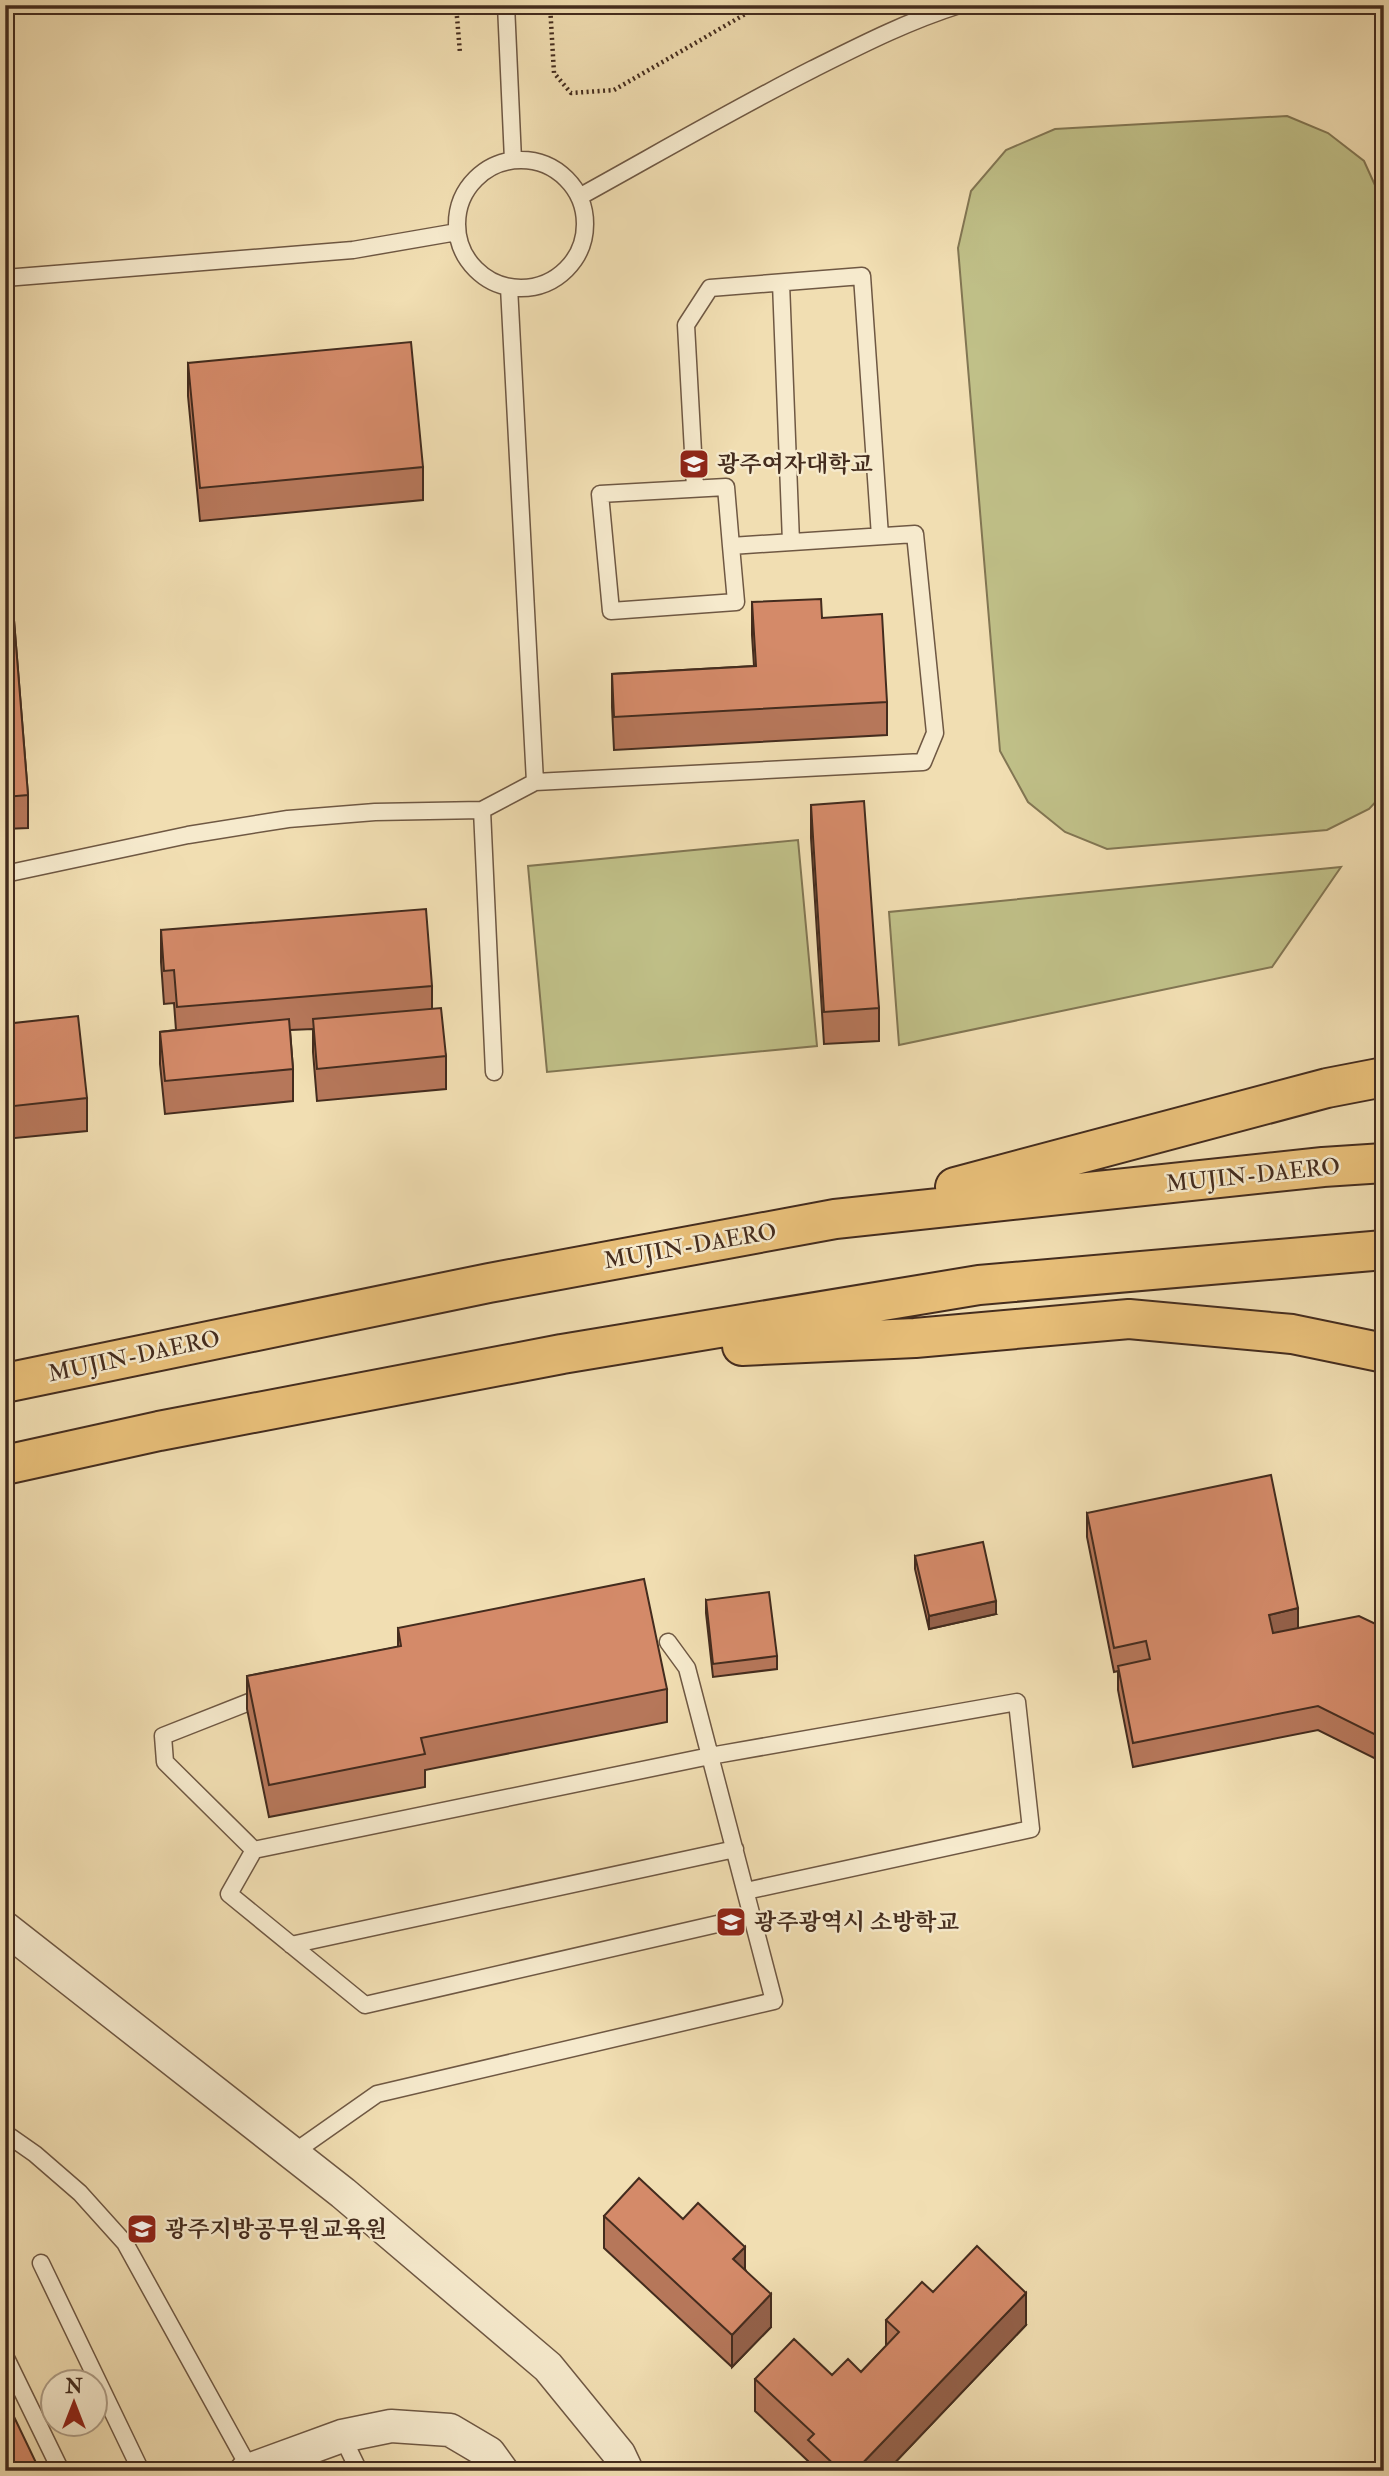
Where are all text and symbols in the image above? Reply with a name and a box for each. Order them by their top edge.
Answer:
school or university icon: 광주여자대학교 [677,447,711,481]
place label: 광주여자대학교 [717,450,873,479]
street label: MUJIN-DAERO [1165,1151,1341,1199]
street label: MUJIN-DAERO [601,1217,779,1275]
street label: MUJIN-DAERO [45,1324,223,1388]
school or university icon: 광주광역시 소방학교 [714,1905,748,1939]
place label: 광주광역시 소방학교 [754,1908,960,1937]
school or university icon: 광주지방공무원교육원 [125,2212,159,2246]
place label: 광주지방공무원교육원 [165,2215,387,2244]
north arrow [38,2368,108,2438]
text: N [64,2375,83,2399]

